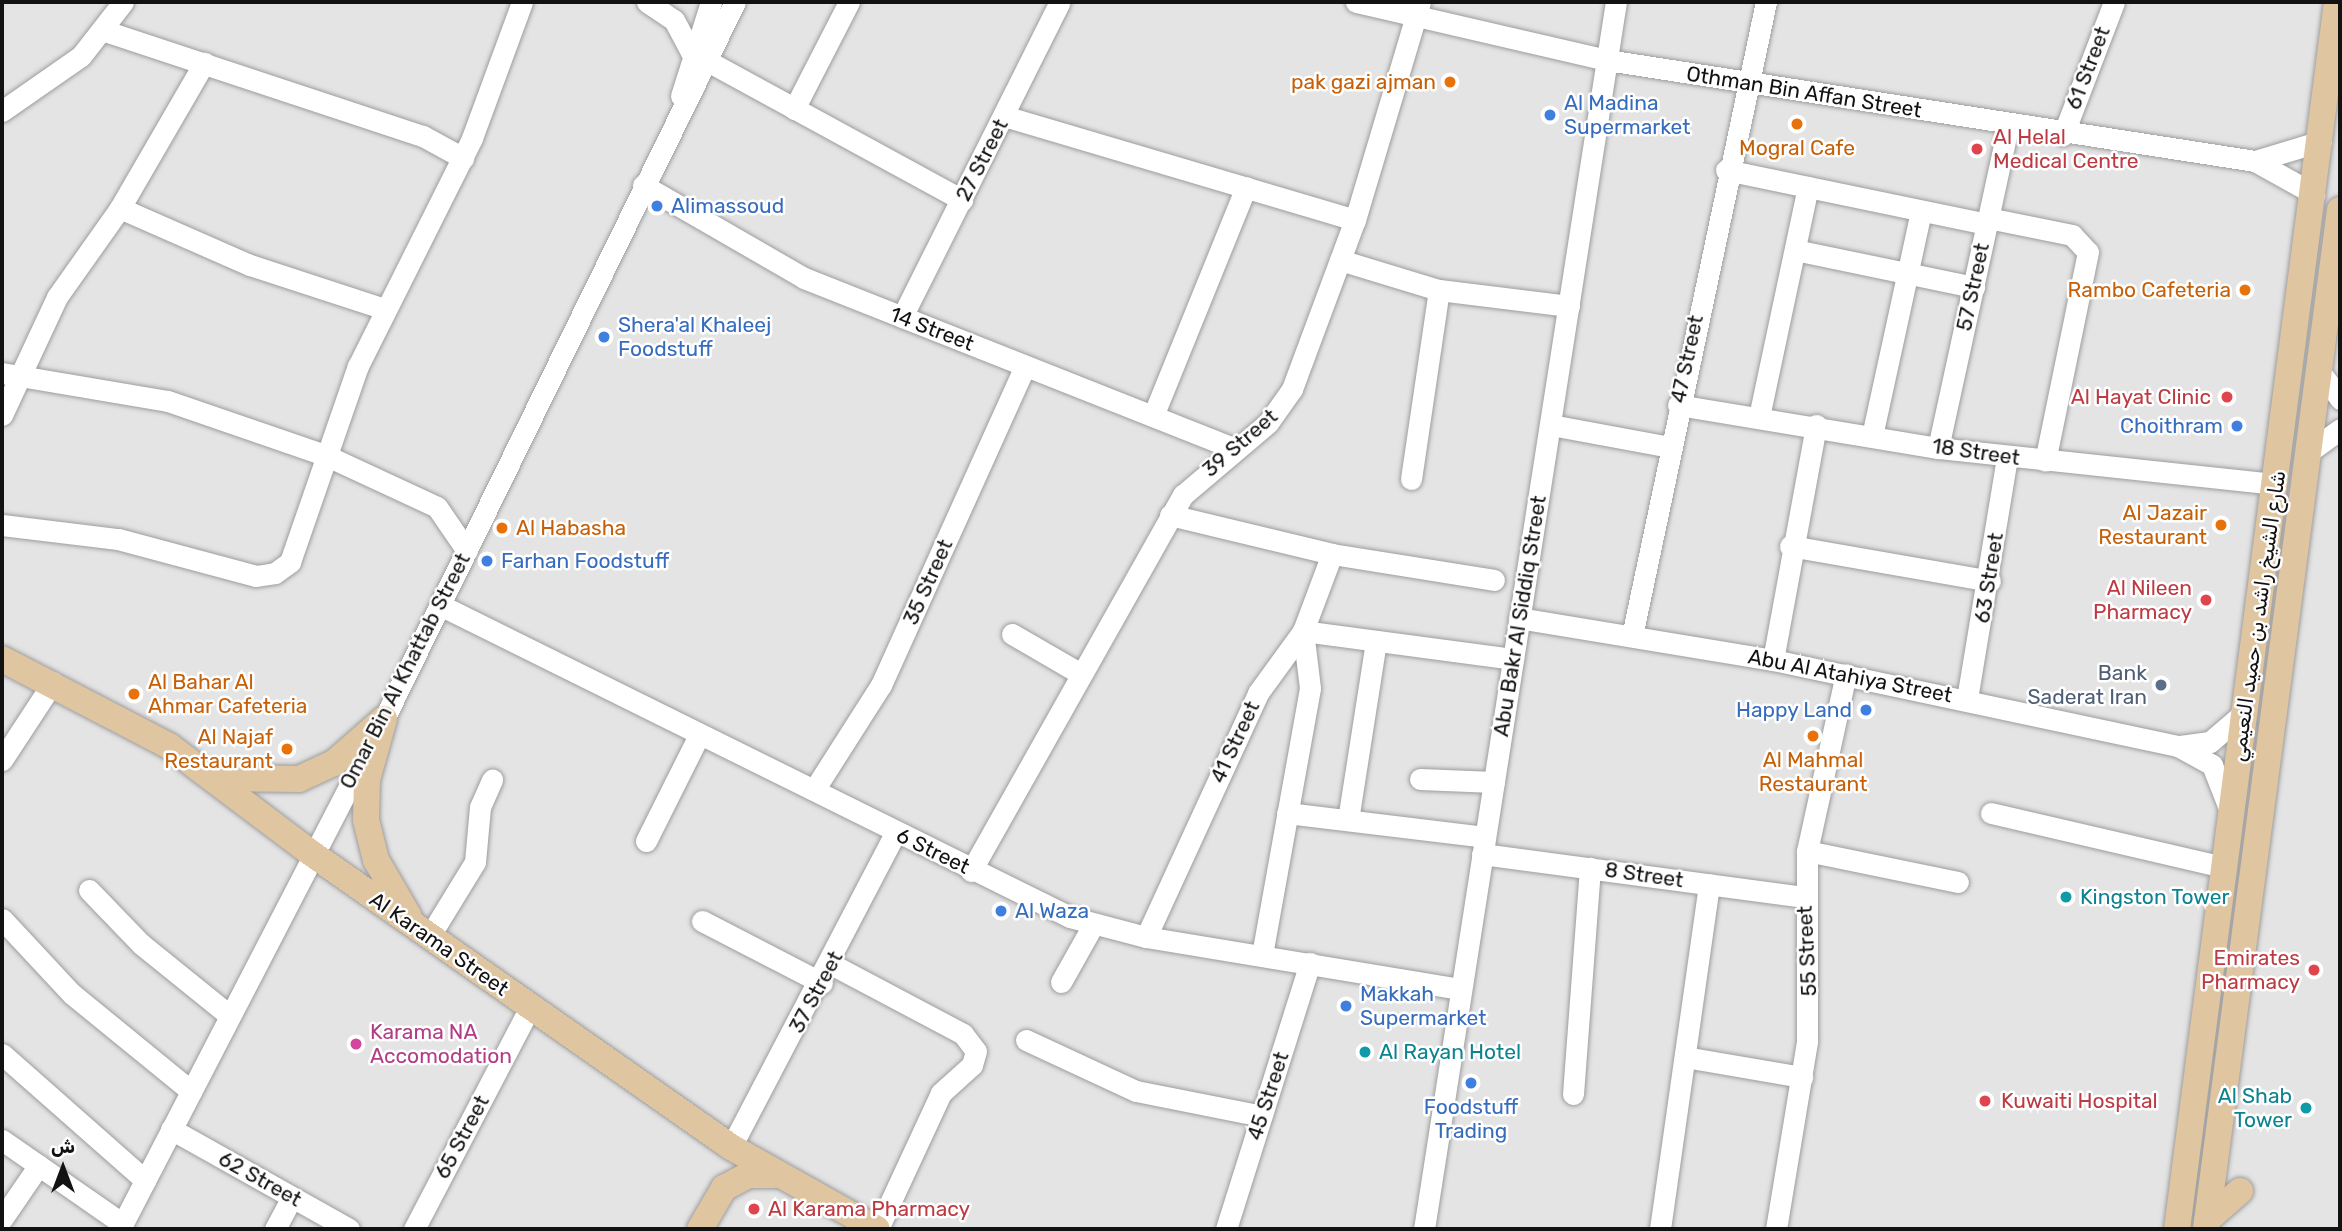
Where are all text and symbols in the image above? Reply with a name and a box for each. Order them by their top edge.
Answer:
street label: 61 Street [2061,23,2115,113]
street label: Othman Bin Affan Street [1684,61,1924,123]
place label: pak gazi ajman [1291,69,1436,95]
marker: pak gazi ajman [1442,74,1458,90]
place label: Al Madina Supermarket [1564,90,1690,140]
marker: Al Madina Supermarket [1542,107,1558,123]
street label: 27 Street [951,115,1013,205]
marker: Mogral Cafe [1789,116,1805,132]
place label: Al Helal Medical Centre [1993,124,2139,174]
place label: Mogral Cafe [1739,135,1855,161]
marker: Al Helal Medical Centre [1967,139,1987,159]
place label: Alimassoud [671,193,784,219]
marker: Alimassoud [649,198,665,214]
street label: 57 Street [1951,241,1995,333]
place label: Rambo Cafeteria [2068,277,2231,303]
marker: Rambo Cafeteria [2237,282,2253,298]
street label: 14 Street [886,301,978,357]
place label: Shera'al Khaleej Foodstuff [618,312,771,362]
street label: 47 Street [1665,313,1709,405]
marker: Shera'al Khaleej Foodstuff [596,329,612,345]
place label: Al Hayat Clinic [2071,384,2211,410]
marker: Al Hayat Clinic [2217,387,2237,407]
street label: 39 Street [1197,404,1283,482]
place label: Choithram [2120,413,2223,439]
marker: Choithram [2229,418,2245,434]
street label: 18 Street [1931,433,2021,471]
street label: شارع الشيخ راشد بن حميد النعيمي [2225,469,2291,763]
street label: Abu Bakr Al Siddiq Street [1488,493,1552,739]
place label: Al Jazair Restaurant [2098,500,2207,550]
place label: Al Habasha [516,515,626,541]
marker: Al Jazair Restaurant [2213,517,2229,533]
marker: Al Habasha [494,520,510,536]
street label: 63 Street [1969,531,2009,625]
street label: 35 Street [898,535,958,629]
street label: Omar Bin Al Khattab Street [334,548,476,794]
place label: Farhan Foodstuff [501,548,669,574]
marker: Farhan Foodstuff [479,553,495,569]
place label: Al Nileen Pharmacy [2093,575,2192,625]
marker: Al Nileen Pharmacy [2198,592,2214,608]
street label: Abu Al Atahiya Street [1745,644,1955,708]
place label: Bank Saderat Iran [2028,660,2147,710]
place label: Al Bahar Al Ahmar Cafeteria [148,669,308,719]
marker: Bank Saderat Iran [2153,677,2169,693]
marker: Al Bahar Al Ahmar Cafeteria [126,686,142,702]
street label: 41 Street [1205,697,1265,787]
place label: Happy Land [1735,697,1852,723]
marker: Happy Land [1858,702,1874,718]
place label: Al Najaf Restaurant [164,724,273,774]
marker: Al Mahmal Restaurant [1805,728,1821,744]
marker: Al Najaf Restaurant [279,741,295,757]
place label: Al Mahmal Restaurant [1759,747,1867,797]
street label: 6 Street [892,822,974,880]
street label: 8 Street [1603,857,1685,893]
place label: Kingston Tower [2080,884,2230,910]
street label: Al Karama Street [365,887,513,1001]
marker: Kingston Tower [2058,889,2074,905]
place label: Al Waza [1015,898,1090,924]
marker: Al Waza [993,903,1009,919]
street label: 55 Street [1792,905,1822,997]
place label: Emirates Pharmacy [2201,945,2300,995]
street label: 37 Street [784,947,848,1037]
marker: Emirates Pharmacy [2306,962,2322,978]
place label: Makkah Supermarket [1360,981,1486,1031]
marker: Makkah Supermarket [1338,998,1354,1014]
place label: Karama NA Accomodation [370,1019,512,1069]
marker: Karama NA Accomodation [348,1036,364,1052]
place label: Al Rayan Hotel [1379,1039,1521,1065]
marker: Al Rayan Hotel [1357,1044,1373,1060]
street label: 45 Street [1242,1049,1294,1143]
marker: Foodstuff Trading [1463,1075,1479,1091]
place label: Al Shab Tower [2218,1083,2292,1133]
place label: Kuwaiti Hospital [2001,1088,2158,1114]
street label: 65 Street [430,1091,494,1183]
marker: Kuwaiti Hospital [1975,1091,1995,1111]
place label: Foodstuff Trading [1424,1094,1518,1144]
marker: Al Shab Tower [2298,1100,2314,1116]
north arrow [28,1133,98,1203]
text: ش [51,1135,75,1158]
street label: 62 Street [214,1146,306,1212]
place label: Al Karama Pharmacy [768,1196,970,1222]
marker: Al Karama Pharmacy [746,1201,762,1217]

